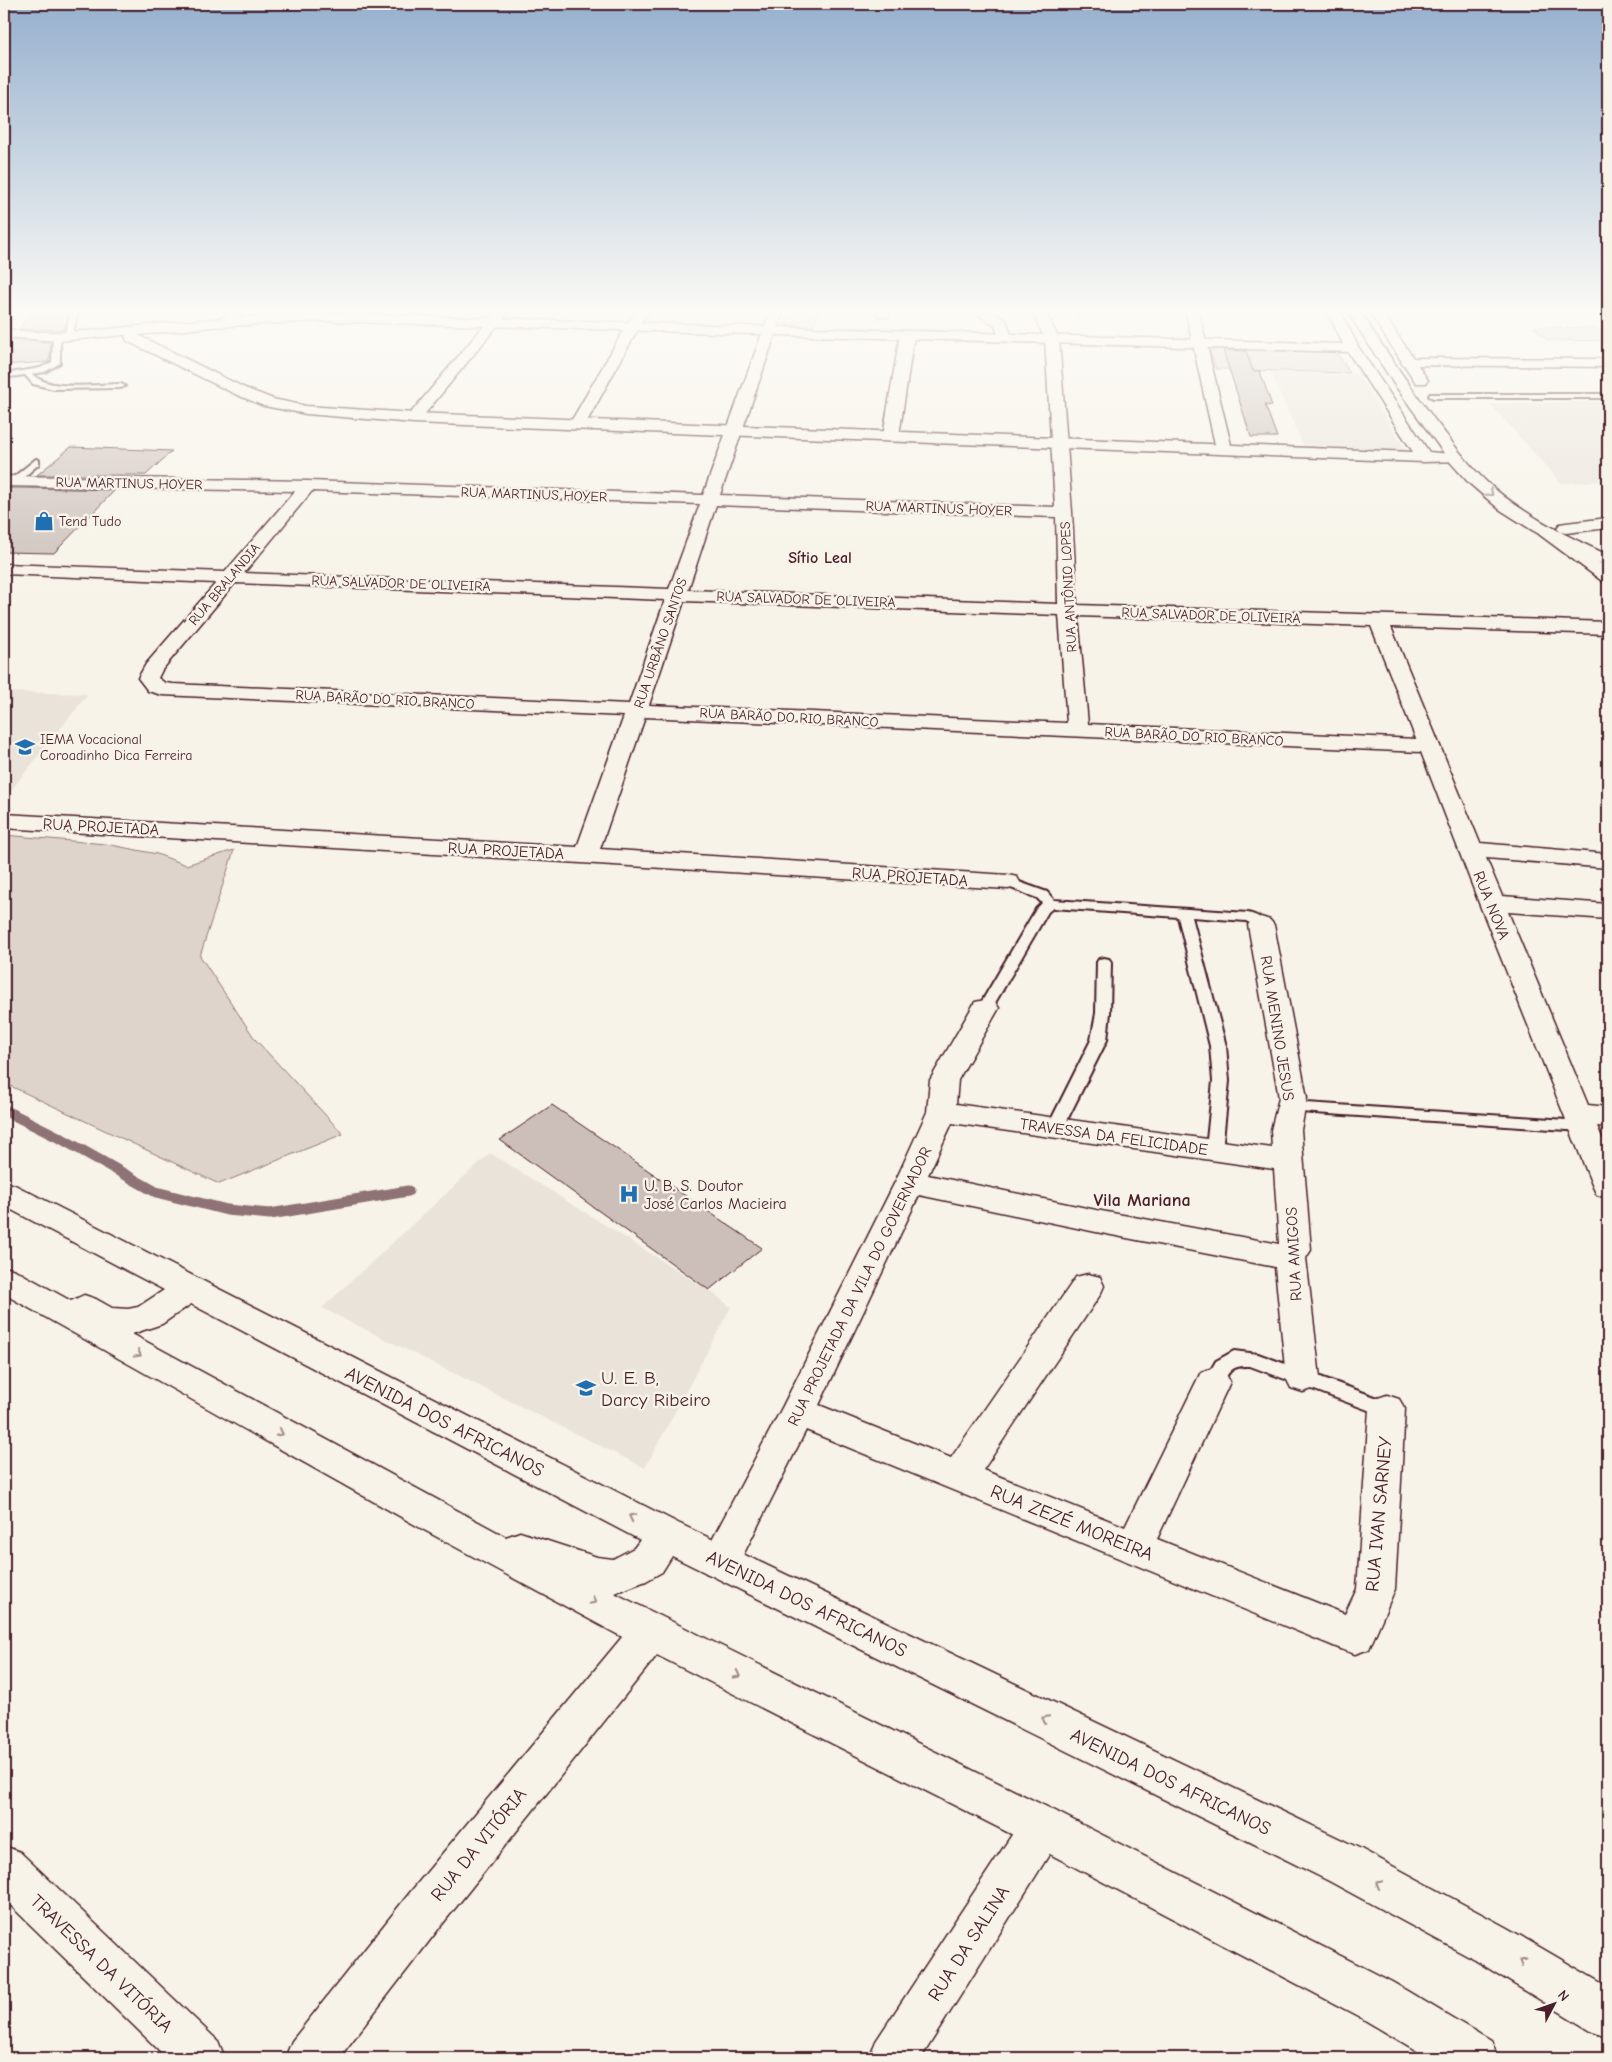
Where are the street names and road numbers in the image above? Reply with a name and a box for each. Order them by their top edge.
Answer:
street label: RUA MARTINUS HOYER [56,474,202,493]
street label: RUA MARTINUS HOYER [460,483,608,506]
street label: RUA MARTINUS HOYER [865,497,1013,520]
street label: RUA ANTÔNIO LOPES [1057,521,1080,653]
street label: RUA BRALANDIA [185,540,264,629]
street label: RUA SALVADOR DE OLIVEIRA [311,572,491,595]
street label: RUA URBÂNO SANTOS [630,576,691,711]
street label: RUA SALVADOR DE OLIVEIRA [716,588,896,611]
street label: RUA SALVADOR DE OLIVEIRA [1121,604,1301,627]
street label: RUA BARÃO DO RIO BRANCO [295,686,475,713]
street label: RUA BARÃO DO RIO BRANCO [699,704,879,731]
street label: RUA BARÃO DO RIO BRANCO [1104,723,1284,750]
street label: RUA PROJETADA [42,815,160,839]
street label: RUA PROJETADA [447,839,565,863]
street label: RUA PROJETADA [851,864,969,890]
street label: RUA NOVA [1469,868,1513,942]
street label: RUA MENINO JESUS [1257,954,1297,1102]
street label: TRAVESSA DA FELICIDADE [1019,1115,1209,1159]
street label: RUA PROJETADA DA VILA DO GOVERNADOR [784,1143,936,1429]
street label: RUA AMIGOS [1283,1206,1305,1301]
street label: AVENIDA DOS AFRICANOS [341,1362,548,1482]
street label: RUA IVAN SARNEY [1361,1435,1397,1593]
street label: RUA ZEZÉ MOREIRA [987,1480,1156,1566]
street label: AVENIDA DOS AFRICANOS [703,1546,910,1662]
street label: AVENIDA DOS AFRICANOS [1067,1724,1274,1840]
street label: RUA DA VITÓRIA [426,1784,531,1906]
street label: RUA DA SALINA [923,1882,1014,2005]
street label: TRAVESSA DA VITÓRIA [26,1890,177,2037]

